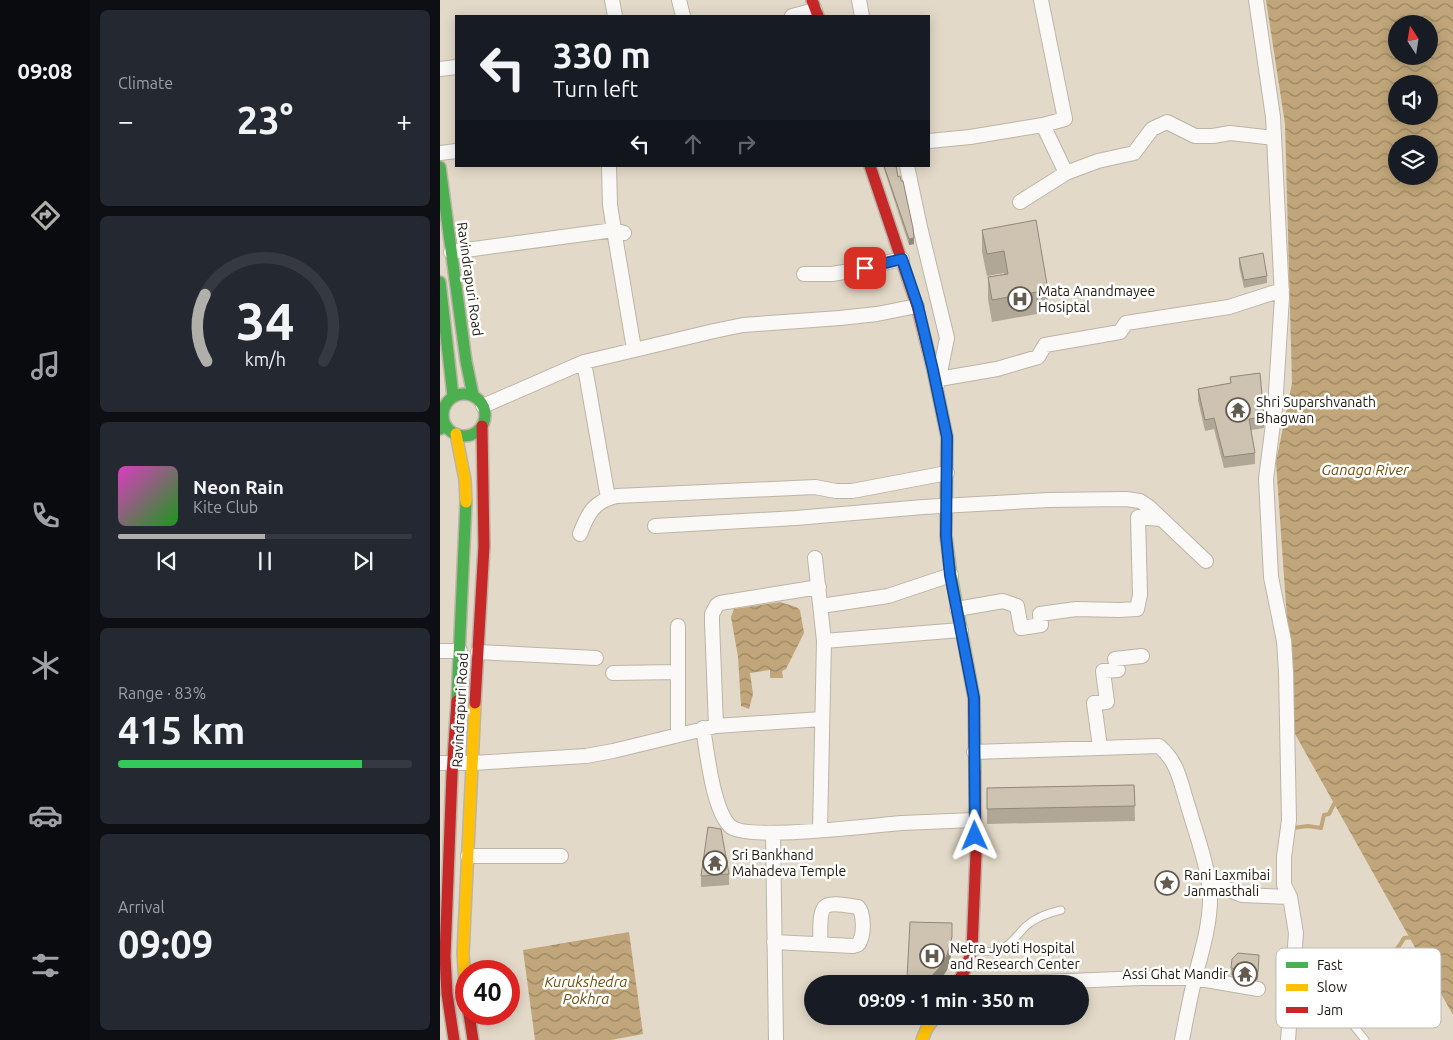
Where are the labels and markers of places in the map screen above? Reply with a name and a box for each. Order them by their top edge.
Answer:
pin [844,247,886,289]
place label: Mata Anandmayee Hosiptal [1038,283,1155,315]
hospital icon: Mata Anandmayee Hosiptal [1007,286,1033,312]
place label: Shri Suparshvanath Bhagwan [1256,394,1376,426]
temple icon: Shri Suparshvanath Bhagwan [1225,397,1251,423]
place label: Sri Bankhand Mahadeva Temple [732,847,846,879]
temple icon: Sri Bankhand Mahadeva Temple [702,850,728,876]
place label: Rani Laxmibai Janmasthali [1184,867,1270,899]
place icon: Rani Laxmibai Janmasthali [1154,870,1180,896]
place label: Netra Jyoti Hospital and Research Center [950,940,1081,972]
hospital icon: Netra Jyoti Hospital and Research Center [919,943,945,969]
temple icon: Assi Ghat Mandir [1232,961,1258,987]
place label: Assi Ghat Mandir [1123,966,1229,982]

